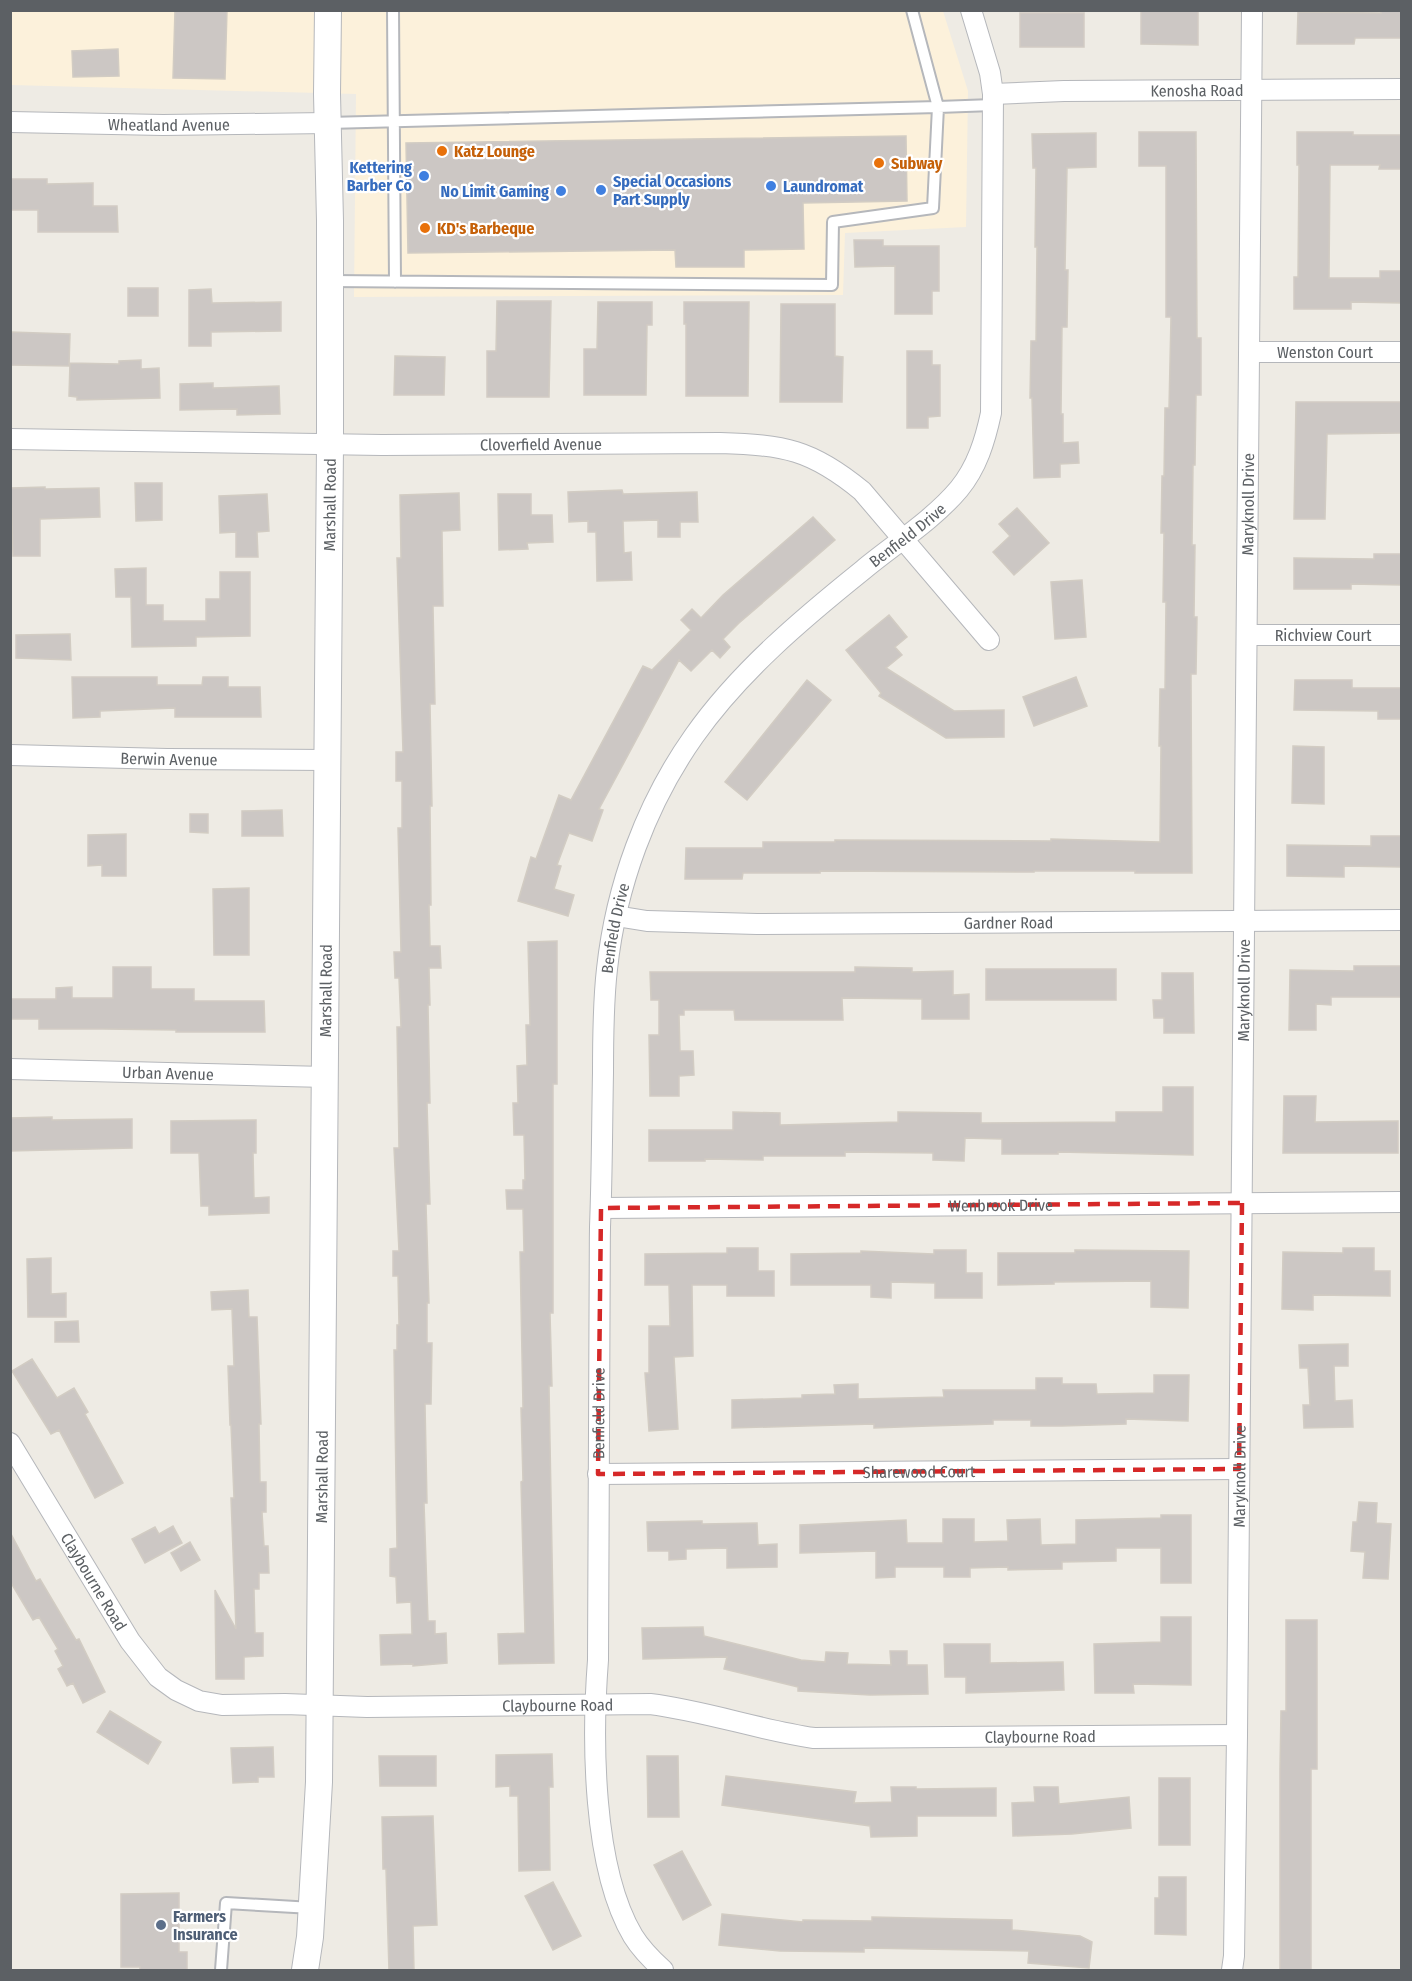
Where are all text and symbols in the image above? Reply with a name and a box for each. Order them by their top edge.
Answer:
street label: Kenosha Road [1150,81,1244,100]
street label: Wheatland Avenue [108,115,230,135]
place label: Katz Lounge [454,142,535,161]
marker: Katz Lounge [435,144,449,158]
place label: Subway [891,154,943,173]
marker: Subway [872,156,886,170]
place label: Kettering Barber Co [347,158,412,195]
marker: Kettering Barber Co [417,169,431,183]
place label: Special Occasions Part Supply [613,172,731,209]
place label: Laundromat [783,177,864,196]
marker: Laundromat [764,179,778,193]
place label: No Limit Gaming [441,182,549,201]
marker: Special Occasions Part Supply [594,183,608,197]
marker: No Limit Gaming [554,184,568,198]
place label: KD's Barbeque [437,219,534,238]
marker: KD's Barbeque [418,221,432,235]
street label: Wenston Court [1277,343,1374,362]
street label: Cloverfield Avenue [480,435,602,454]
street label: Maryknoll Drive [1238,453,1258,556]
street label: Marshall Road [320,458,340,551]
street label: Benfield Drive [866,499,950,571]
street label: Richview Court [1275,626,1372,645]
street label: Berwin Avenue [120,749,218,769]
street label: Benfield Drive [598,881,634,974]
street label: Gardner Road [964,913,1053,933]
street label: Maryknoll Drive [1234,939,1254,1041]
street label: Marshall Road [316,944,336,1037]
street label: Urban Avenue [122,1063,214,1084]
street label: Wenbrook Drive [949,1196,1053,1215]
street label: Benfield Drive [589,1367,609,1459]
street label: Maryknoll Drive [1230,1425,1250,1527]
street label: Marshall Road [312,1430,332,1523]
street label: Sharewood Court [863,1462,976,1482]
street label: Claybourne Road [57,1529,130,1634]
street label: Claybourne Road [502,1695,613,1716]
street label: Claybourne Road [985,1727,1096,1747]
place label: Farmers Insurance [173,1907,238,1944]
marker: Farmers Insurance [154,1918,168,1932]

